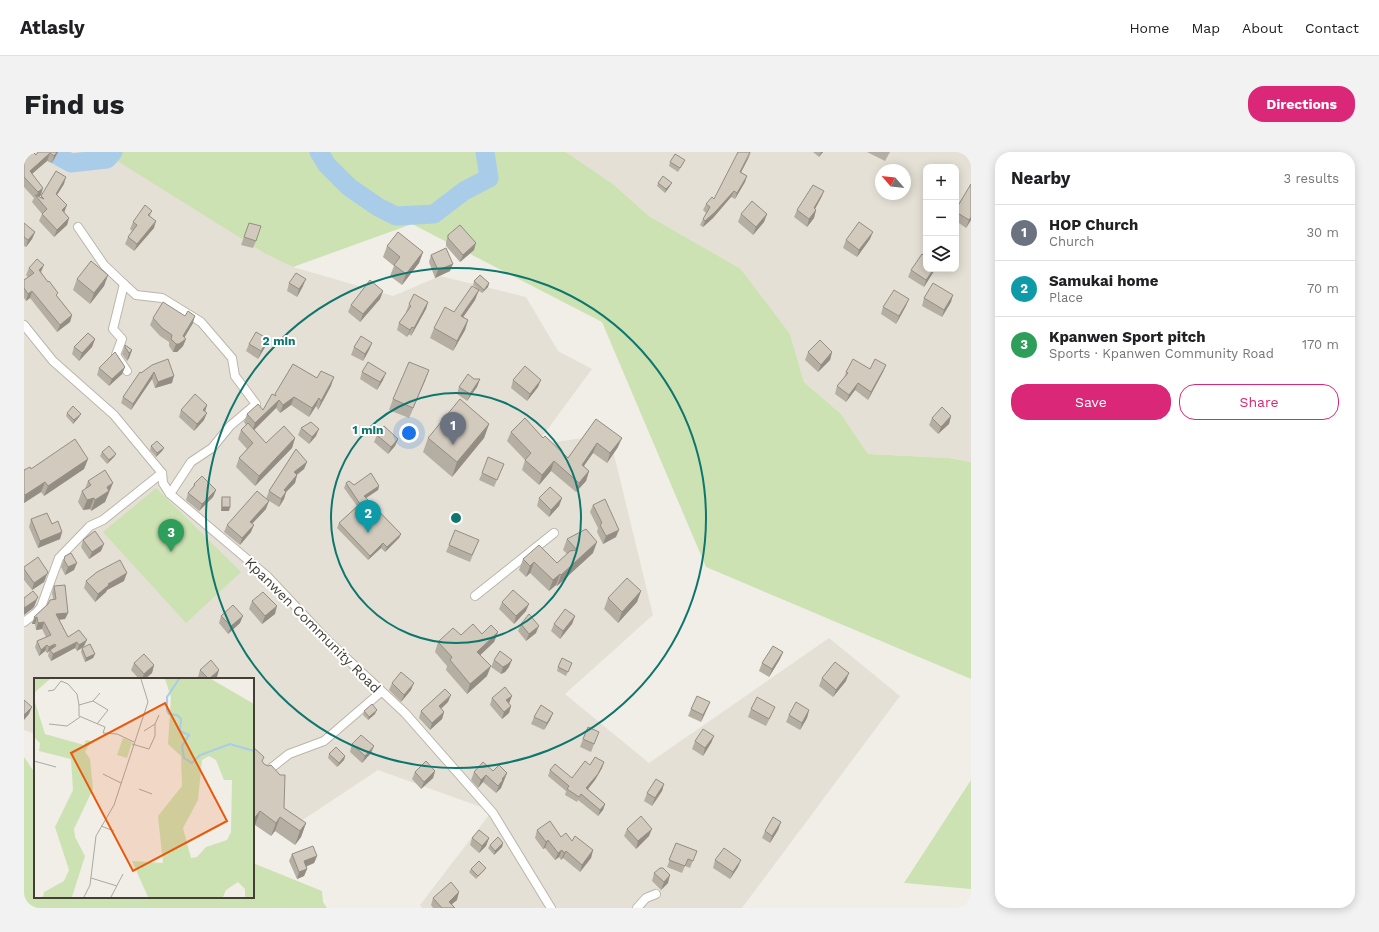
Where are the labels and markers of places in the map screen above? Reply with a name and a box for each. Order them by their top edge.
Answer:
pin: 1 [440,412,466,445]
pin: 2 [355,500,381,533]
centre of rings [449,511,463,525]
pin: 3 [158,519,184,552]

